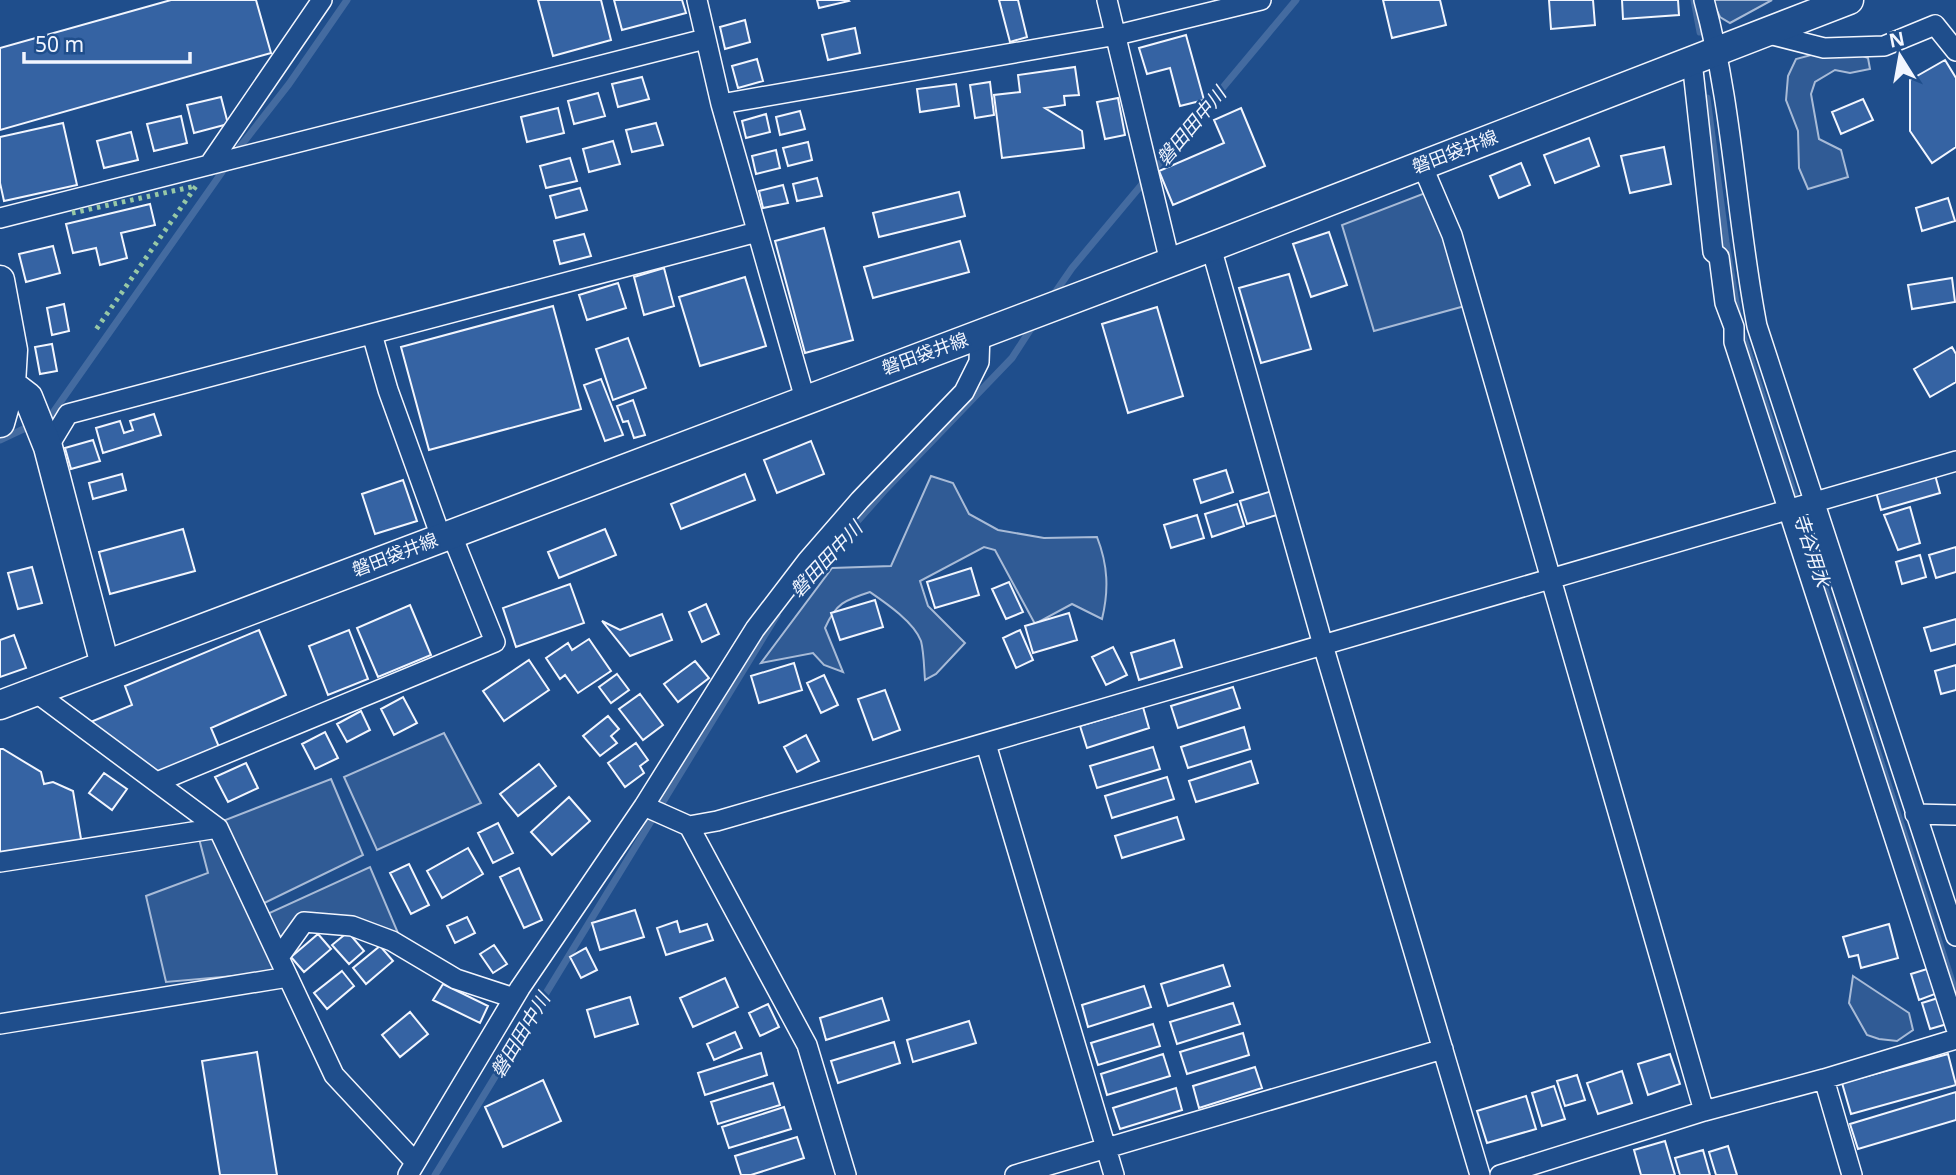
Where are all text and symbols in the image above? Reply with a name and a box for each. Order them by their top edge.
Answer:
scale bar [24,21,191,65]
north arrow [1865,21,1935,91]
text: N [1887,25,1907,54]
text: 50 m [35,30,84,58]
water label: 磐田田中川 [1151,80,1233,171]
street label: 磐田袋井線 [1408,124,1501,178]
street label: 磐田袋井線 [878,326,971,380]
water label: 寺谷用水 [1788,510,1837,592]
water label: 磐田田中川 [784,514,869,603]
street label: 磐田袋井線 [348,527,441,581]
water label: 磐田田中川 [484,986,557,1082]

